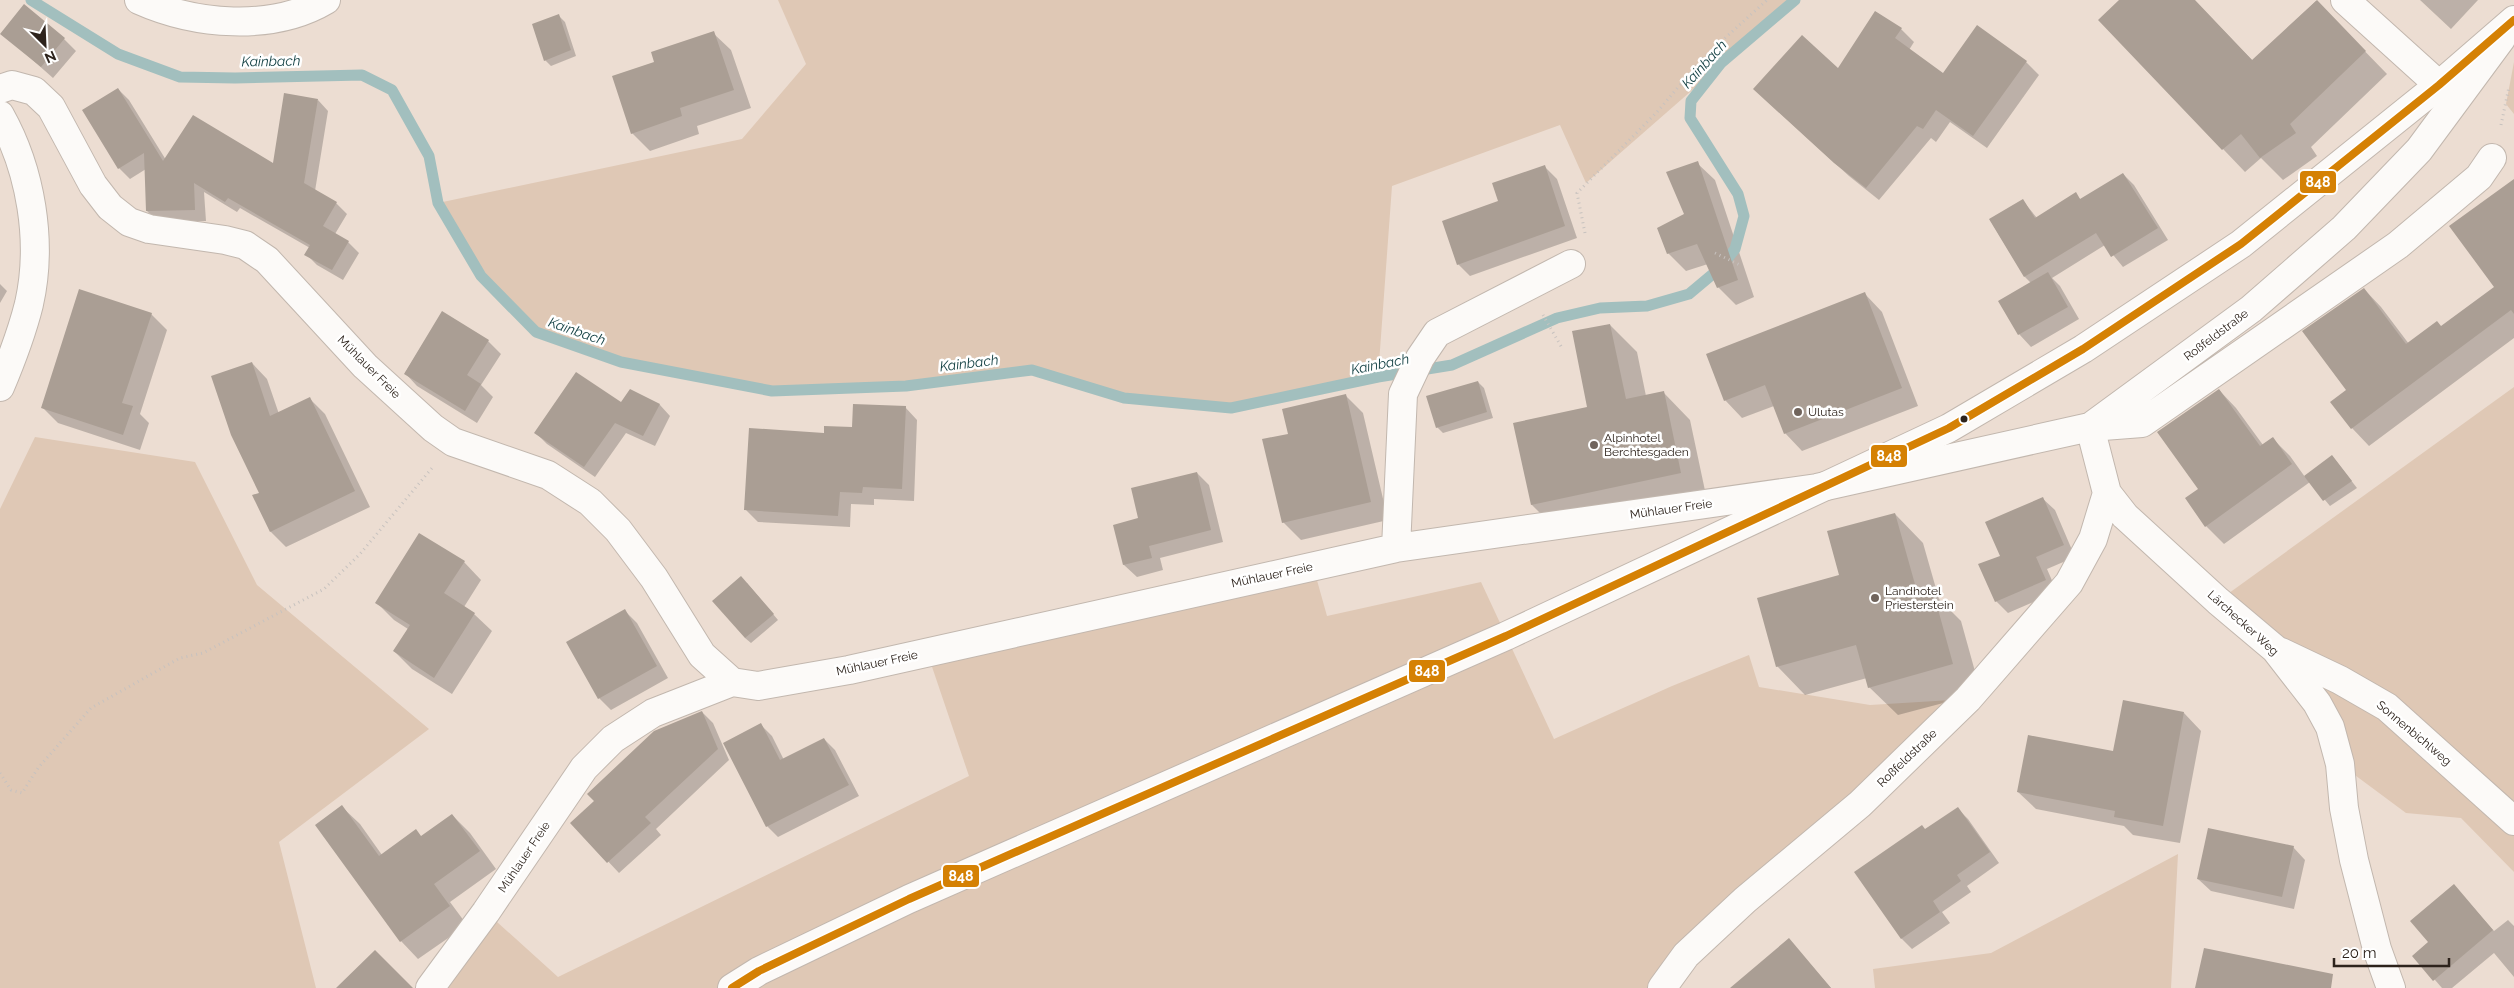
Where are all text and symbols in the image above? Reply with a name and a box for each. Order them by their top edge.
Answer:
north arrow [20,20,70,70]
water label: Kainbach [1678,37,1730,91]
text: N [42,47,58,66]
water label: Kainbach [241,52,301,70]
line badge: 848 [2299,170,2337,194]
text: 848 [2306,174,2330,190]
street label: Roßfeldstraße [2181,306,2251,364]
water label: Kainbach [546,314,608,348]
street label: Mühlauer Freie [335,333,403,401]
water label: Kainbach [1349,350,1411,377]
water label: Kainbach [939,351,1000,375]
place label: Ulutas [1808,405,1844,419]
marker: Ulutas [1792,406,1804,418]
unlabelled marker [1959,414,1969,424]
place label: Alpinhotel Berchtesgaden [1604,431,1689,459]
marker: Alpinhotel Berchtesgaden [1588,439,1600,451]
line badge: 848 [1870,444,1908,468]
text: 848 [1877,448,1901,464]
street label: Mühlauer Freie [1629,496,1713,522]
street label: Mühlauer Freie [1230,560,1314,590]
place label: Landhotel Priesterstein [1885,584,1954,612]
street label: Lärchecker Weg [2205,587,2281,659]
marker: Landhotel Priesterstein [1869,592,1881,604]
street label: Mühlauer Freie [835,648,919,678]
line badge: 848 [1408,659,1446,683]
text: 848 [1415,663,1439,679]
street label: Sonnenbichlweg [2374,698,2454,768]
street label: Roßfeldstraße [1874,726,1940,790]
street label: Mühlauer Freie [495,819,553,895]
line badge: 848 [942,864,980,888]
text: 848 [949,868,973,884]
scale bar [2334,936,2449,968]
text: 20 m [2342,944,2377,962]

